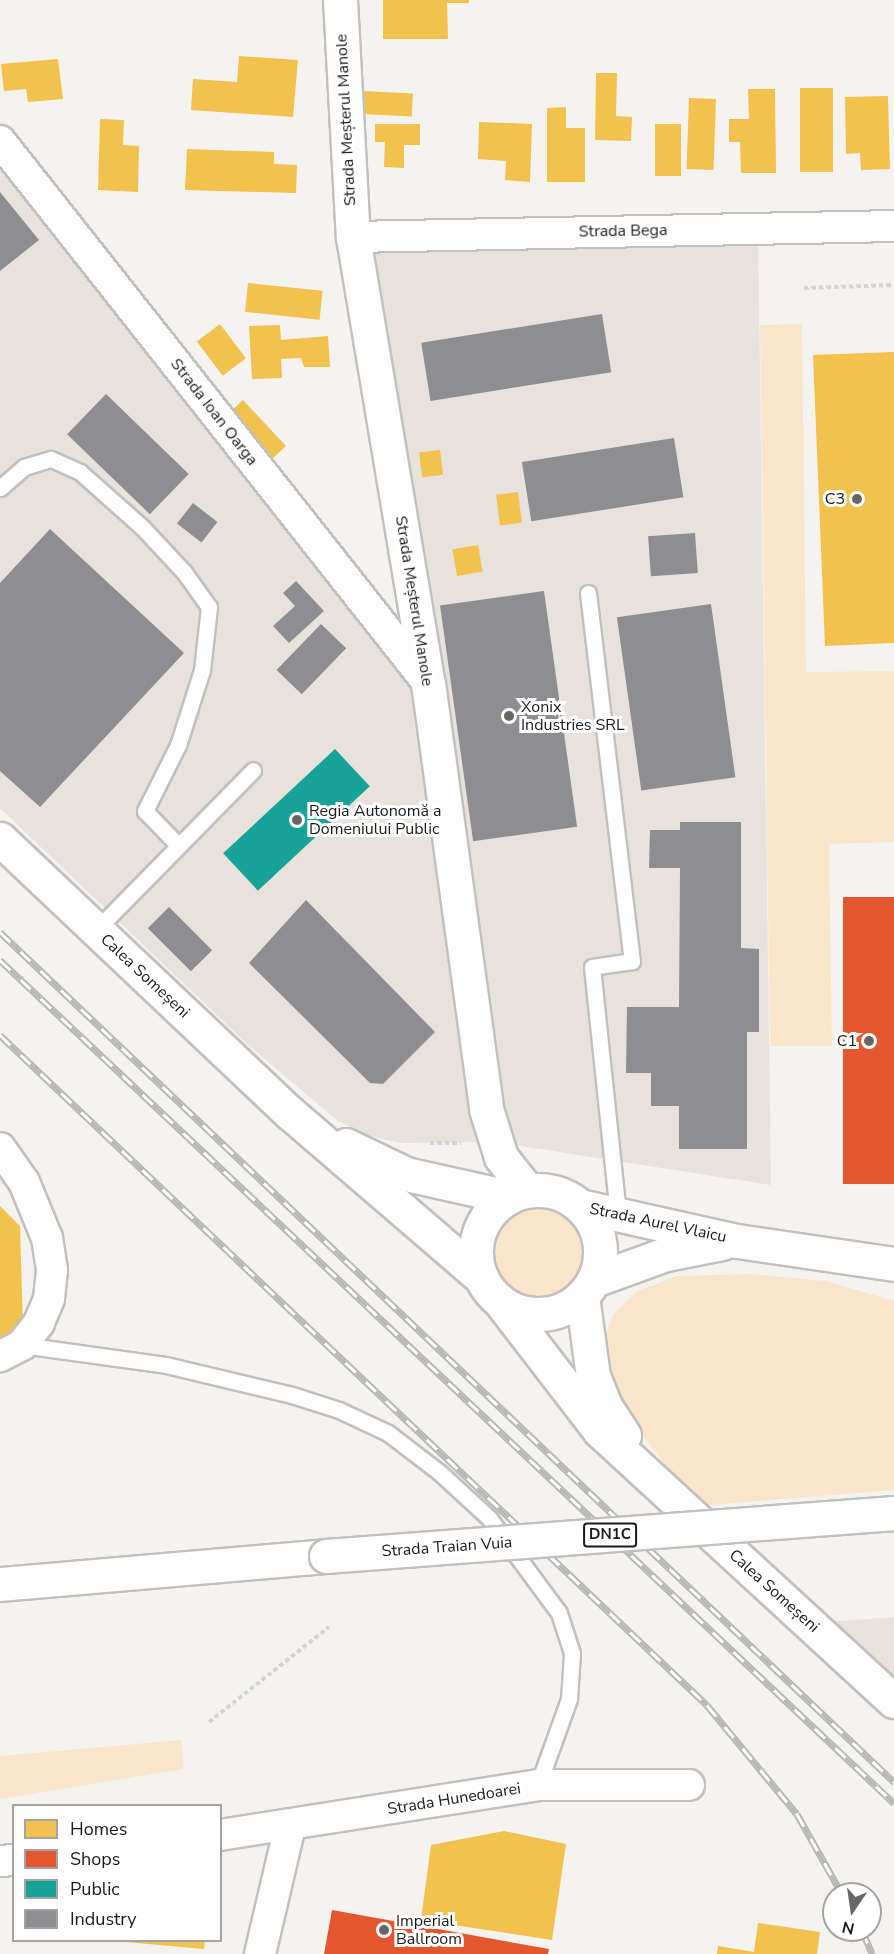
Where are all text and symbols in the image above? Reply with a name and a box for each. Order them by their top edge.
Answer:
street label: Strada Meșterul Manole [332,34,360,206]
street label: Strada Bega [579,221,667,241]
street label: Strada Ioan Oarga [166,355,262,469]
place label: C3 [825,489,845,509]
marker: C3 [850,492,864,506]
street label: Strada Meșterul Manole [391,514,437,688]
place label: Xonix Industries SRL [521,697,625,735]
marker: Xonix Industries SRL [502,709,516,723]
place label: Regia Autonomă a Domeniului Public [309,801,442,839]
marker: Regia Autonomă a Domeniului Public [290,813,304,827]
street label: Calea Someșeni [97,930,193,1022]
place label: C1 [837,1031,857,1051]
marker: C1 [862,1034,876,1048]
street label: Strada Aurel Vlaicu [588,1199,728,1247]
road number: DN1C [583,1523,637,1547]
street label: Strada Traian Vuia [381,1533,513,1561]
street label: Calea Someșeni [725,1545,823,1637]
street label: Strada Hunedoarei [386,1779,522,1819]
legend [12,1804,222,1942]
text: Homes [70,1817,127,1841]
text: Shops [70,1847,120,1871]
text: Public [70,1877,120,1901]
north arrow [822,1882,882,1942]
text: Industry [70,1907,137,1931]
place label: Imperial Ballroom [396,1911,462,1949]
text: N [840,1916,857,1940]
marker: Imperial Ballroom [377,1923,391,1937]

